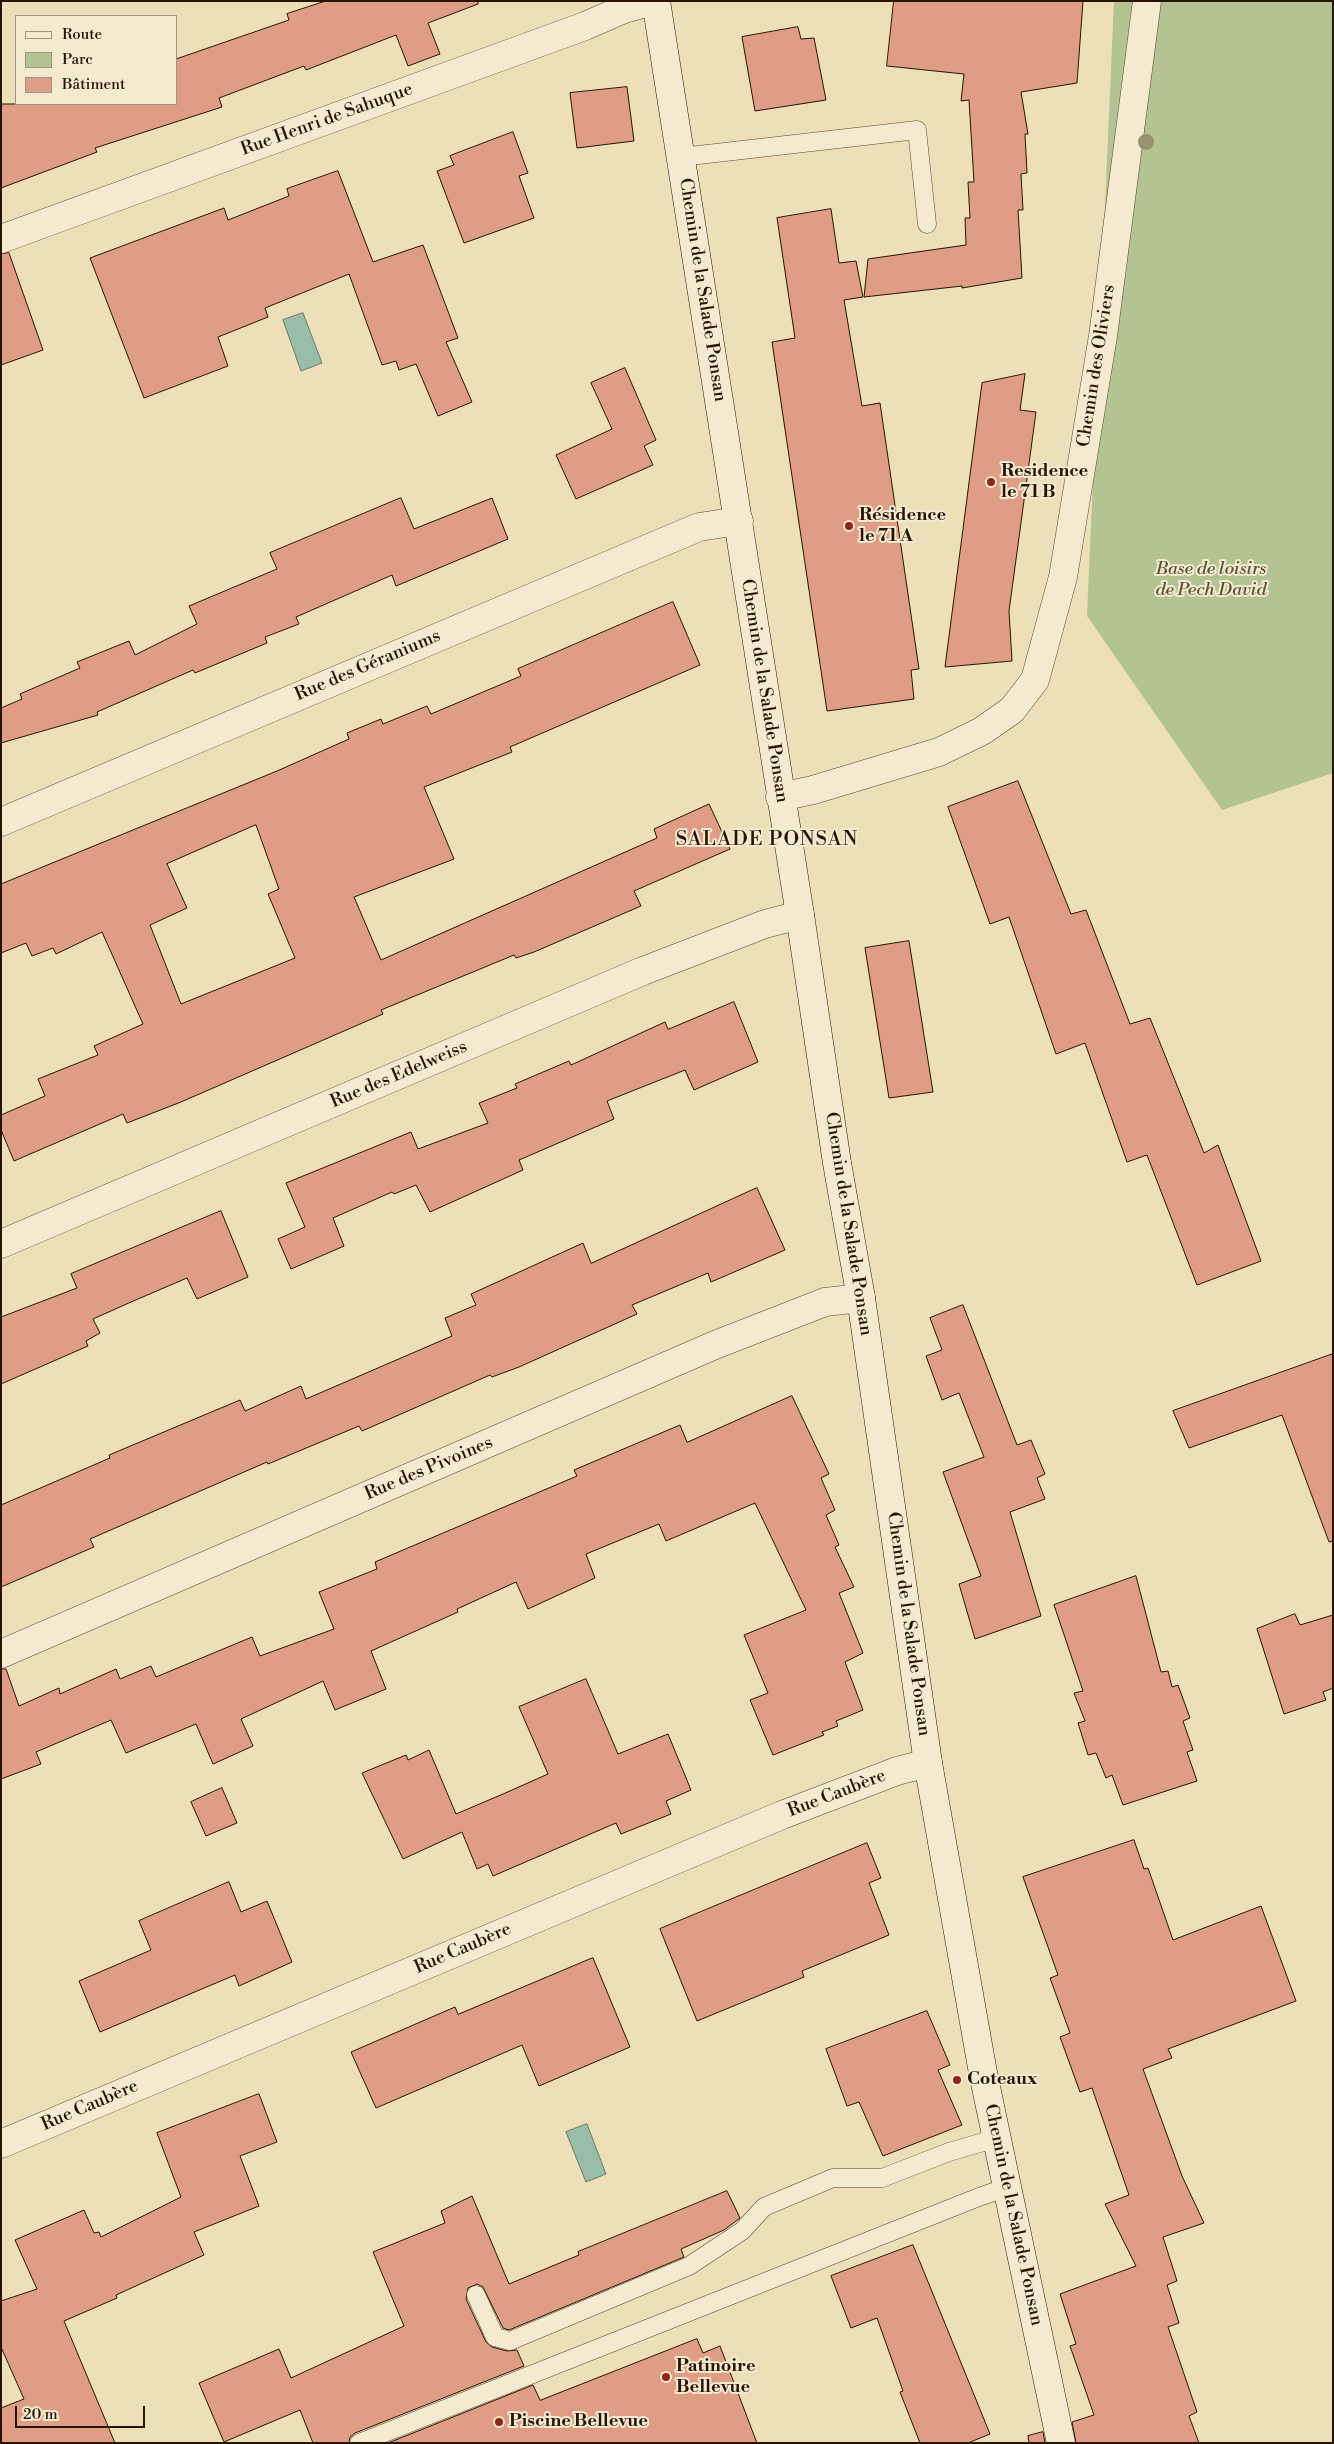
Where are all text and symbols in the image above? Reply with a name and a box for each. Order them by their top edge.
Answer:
legend [15,15,178,105]
text: Route [62,25,102,44]
text: Parc [62,50,93,69]
text: Bâtiment [62,75,125,94]
street label: Rue Henri de Sahuque [238,79,416,161]
street label: Chemin de la Salade Ponsan [674,177,730,403]
street label: Chemin des Oliviers [1073,283,1121,449]
place label: Residence le 71 B [1001,461,1088,504]
marker: Residence le 71 B [985,476,997,488]
place label: Résidence le 71 A [859,505,946,548]
marker: Résidence le 71 A [843,520,855,532]
park label: Base de loisirs de Pech David [1155,559,1267,602]
street label: Chemin de la Salade Ponsan [736,578,792,804]
street label: Rue des Géraniums [292,626,444,706]
district label: SALADE PONSAN [674,828,860,852]
street label: Rue des Edelweiss [327,1036,471,1114]
street label: Chemin de la Salade Ponsan [820,1111,876,1337]
street label: Rue des Pivoines [362,1432,496,1506]
street label: Chemin de la Salade Ponsan [882,1511,934,1737]
street label: Rue Caubère [785,1765,889,1823]
street label: Rue Caubère [411,1919,515,1979]
place label: Coteaux [967,2069,1037,2091]
marker: Coteaux [951,2074,963,2086]
street label: Rue Caubère [38,2076,142,2136]
street label: Chemin de la Salade Ponsan [979,2102,1047,2328]
place label: Patinoire Bellevue [676,2356,756,2398]
marker: Patinoire Bellevue [660,2371,672,2383]
scale bar [18,2396,148,2428]
text: 20 m [23,2405,58,2424]
place label: Piscine Bellevue [509,2411,648,2433]
marker: Piscine Bellevue [493,2416,505,2428]

